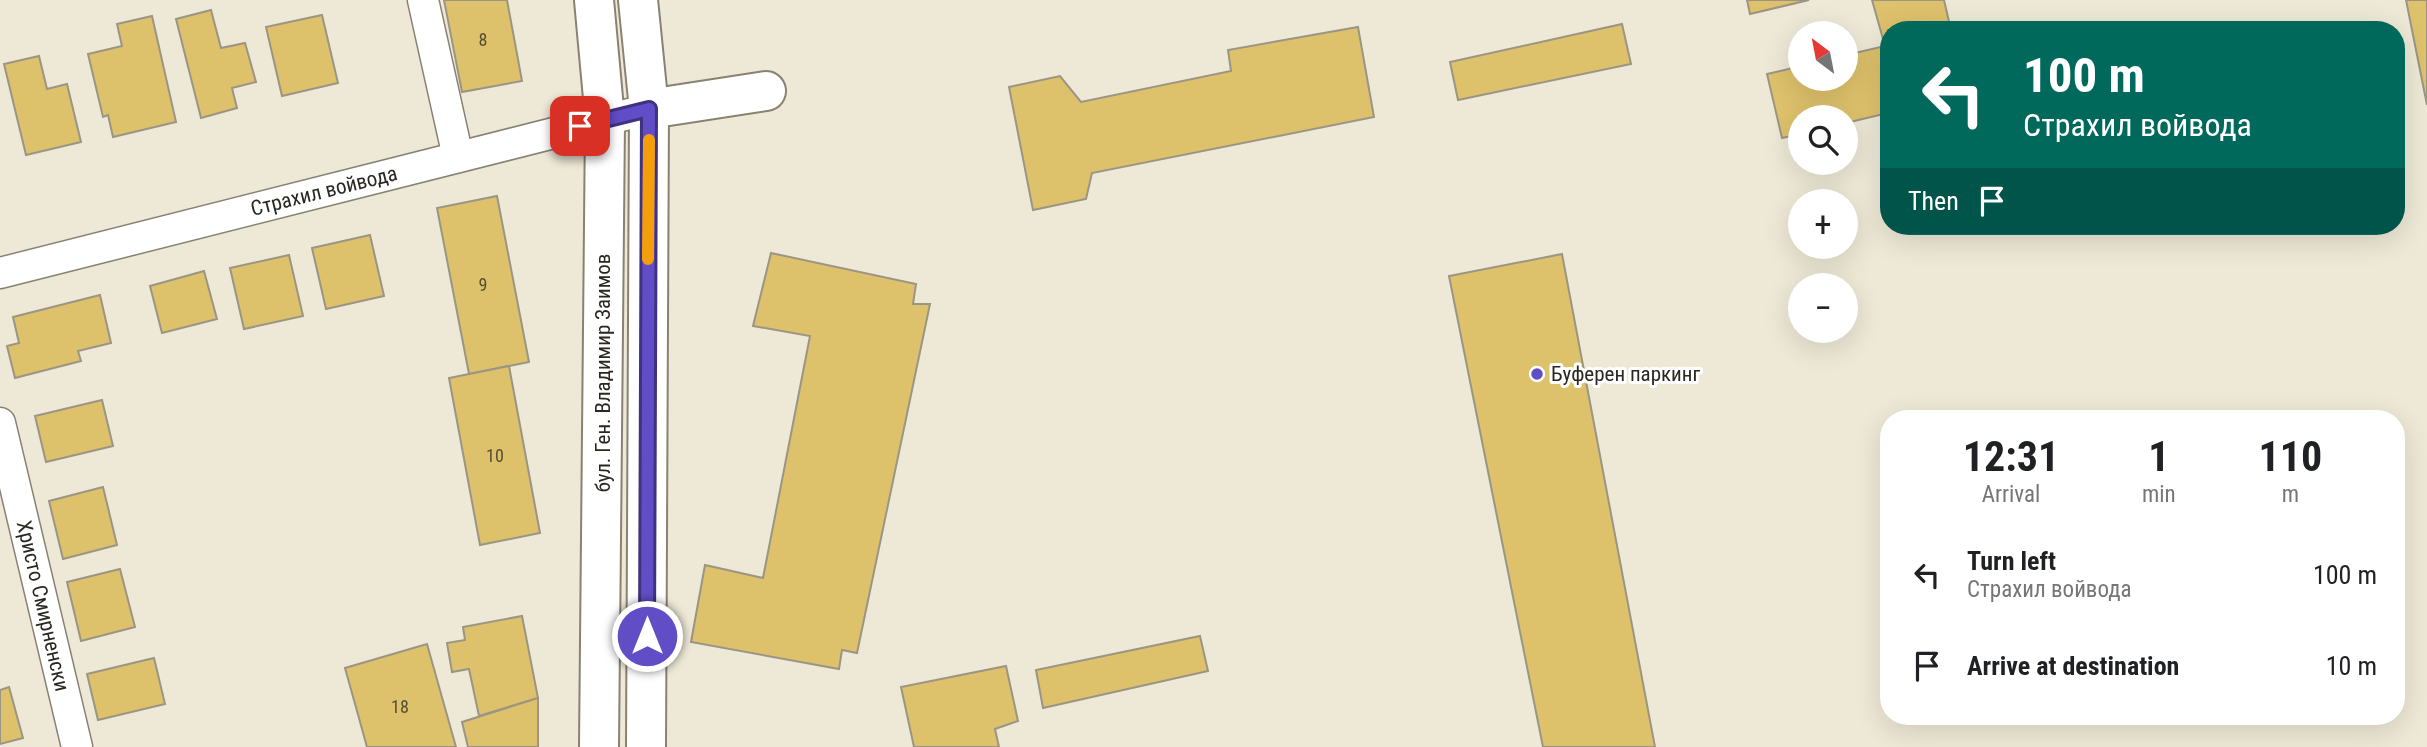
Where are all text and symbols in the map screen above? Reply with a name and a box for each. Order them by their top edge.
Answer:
north arrow [1788,21,1858,91]
map controls [1788,21,1858,343]
house number: 8 [479,29,487,50]
text: 100 m [2023,47,2145,104]
icon: left [1908,49,1999,140]
pin [550,96,610,156]
button: search [1788,105,1858,175]
text: Страхил войвода [2023,106,2252,144]
icon: arrive [561,107,599,145]
street label: Страхил войвода [248,161,400,221]
icon: arrive [1973,182,2011,220]
text: Then [1908,186,1959,216]
button: + [1788,189,1858,259]
street label: бул. Ген. Владимир Заимов [591,254,615,492]
button: − [1788,273,1858,343]
house number: 9 [479,274,487,295]
place label: Буферен паркинг [1551,362,1700,386]
marker: Буферен паркинг [1529,366,1545,382]
text: 12:31 [1963,432,2059,481]
text: 1 [2148,432,2169,481]
text: 110 [2258,432,2322,481]
house number: 10 [486,445,504,466]
text: Arrival [1982,481,2040,508]
text: min [2142,481,2176,508]
text: m [2282,481,2299,508]
street label: Христо Смирненски [12,518,74,694]
text: Turn left [1967,546,2056,576]
icon: left [1908,556,1946,594]
text: 100 m [2313,560,2377,590]
text: Страхил войвода [1967,576,2132,603]
position arrow [610,599,684,673]
icon: arrive [1908,647,1946,685]
text: Arrive at destination [1967,651,2179,681]
text: 10 m [2326,651,2377,681]
house number: 18 [391,696,409,717]

